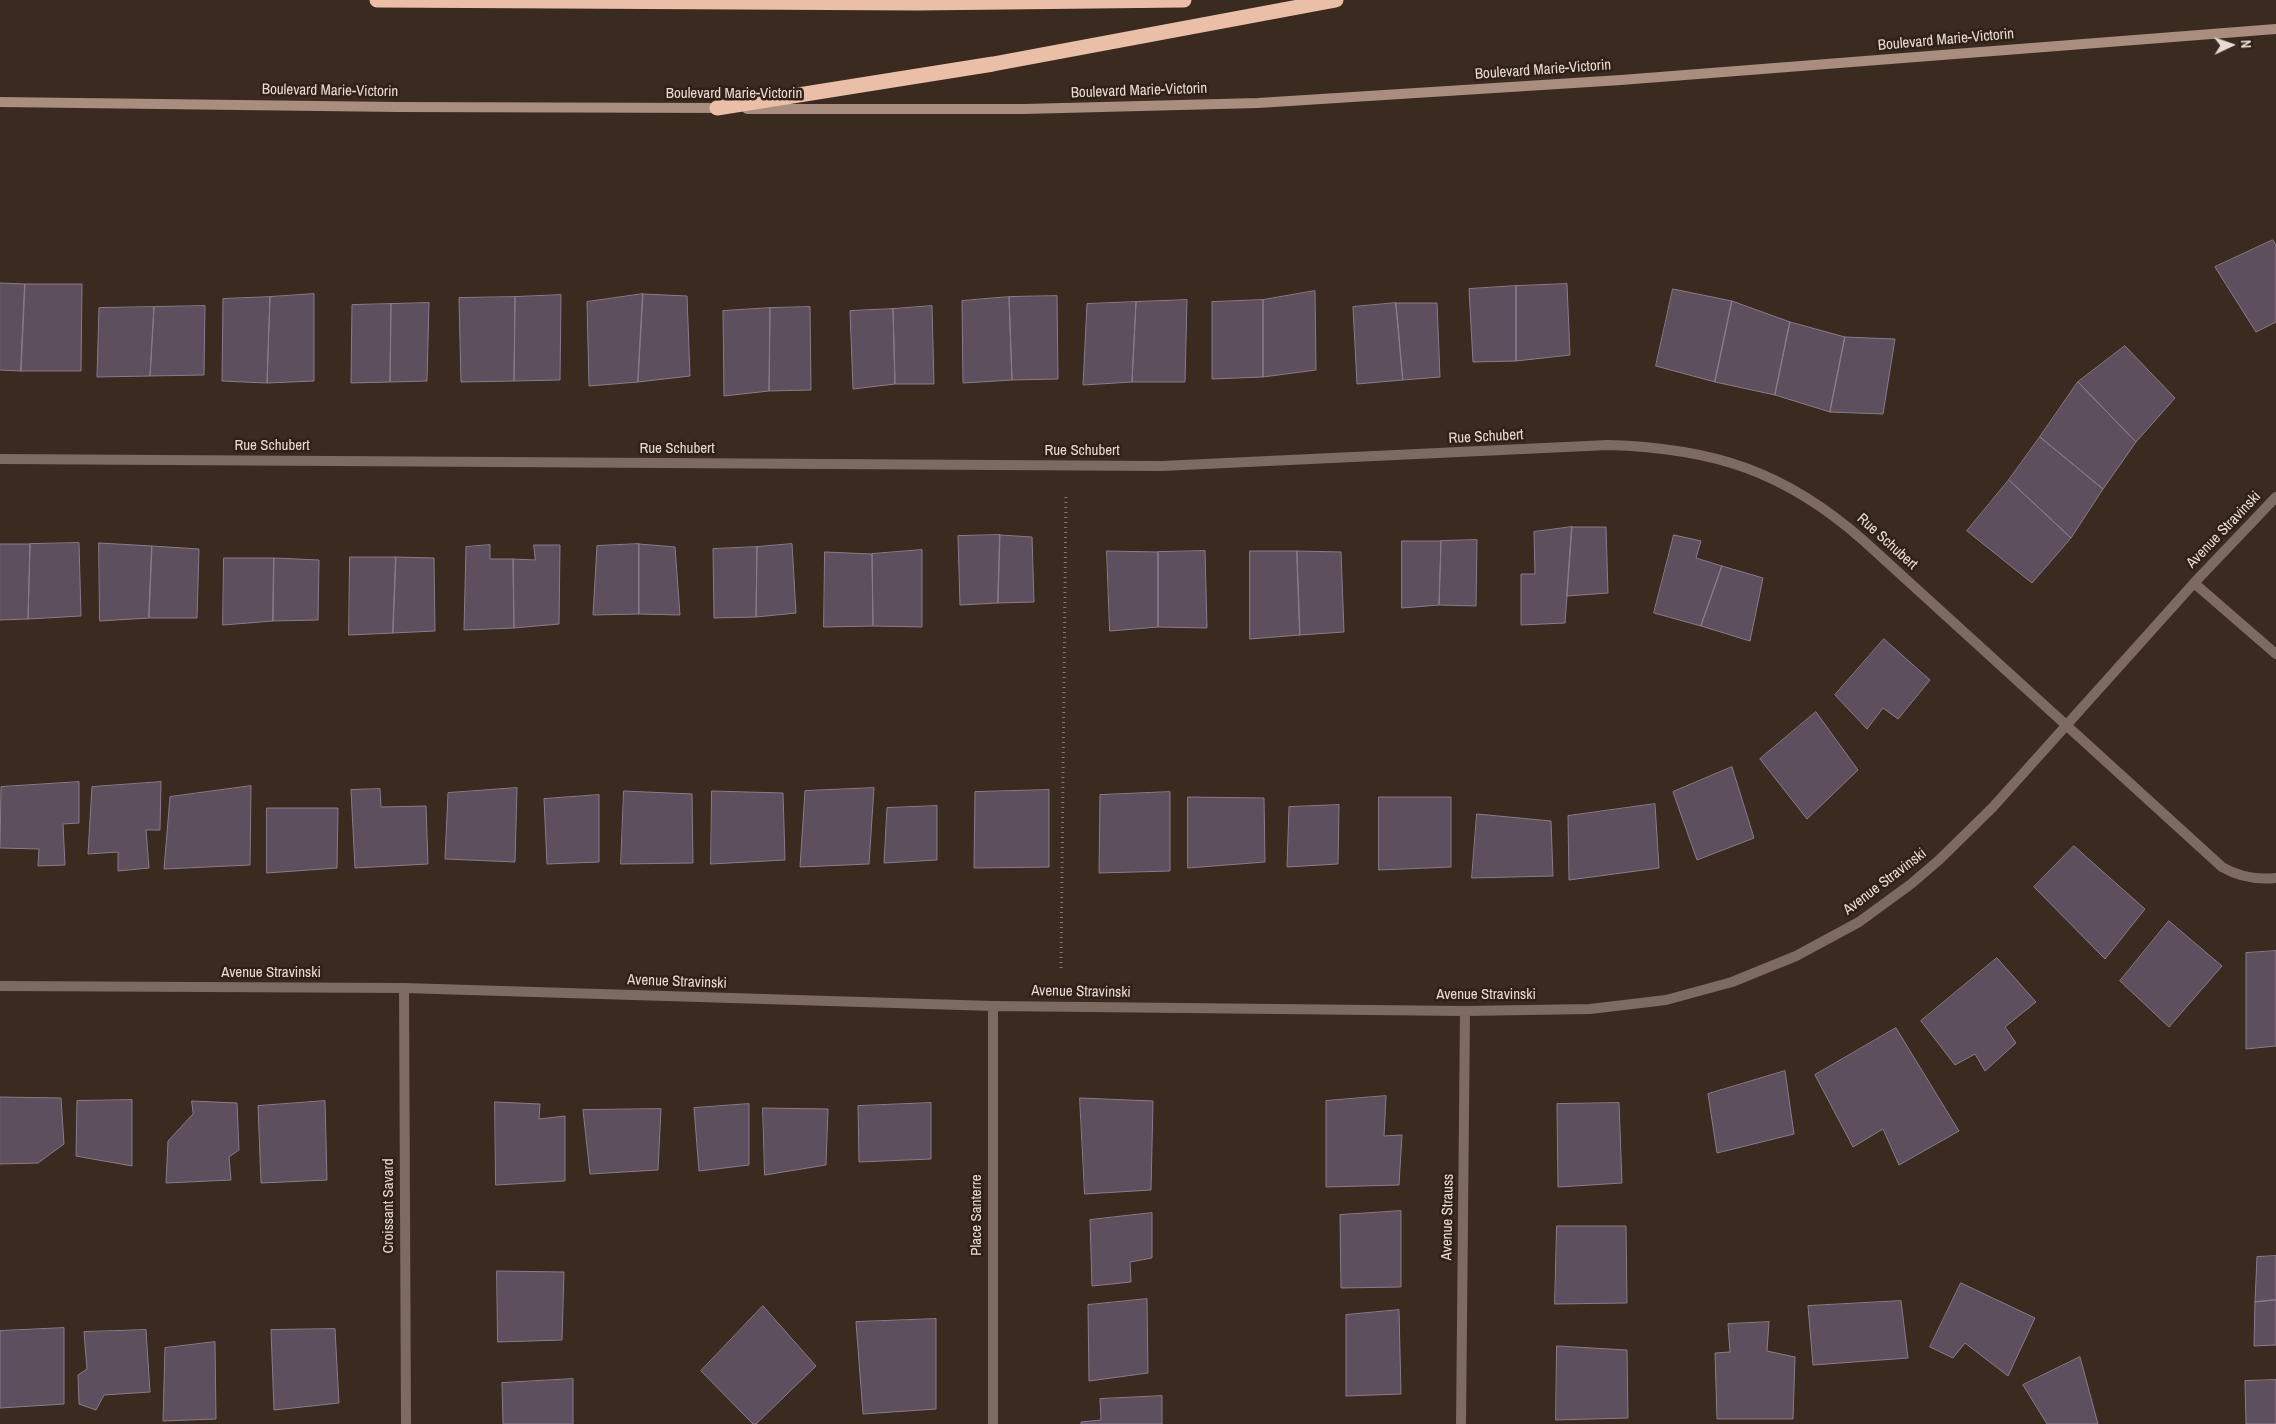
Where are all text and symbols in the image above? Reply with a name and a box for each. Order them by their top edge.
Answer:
north arrow [2206,20,2256,70]
street label: Boulevard Marie-Victorin [1877,25,2015,55]
text: N [2237,40,2255,49]
street label: Boulevard Marie-Victorin [1474,56,1612,84]
street label: Boulevard Marie-Victorin [1070,80,1208,102]
street label: Boulevard Marie-Victorin [262,81,398,101]
street label: Boulevard Marie-Victorin [666,85,802,103]
street label: Rue Schubert [1448,426,1524,448]
street label: Rue Schubert [234,437,310,455]
street label: Rue Schubert [639,440,715,458]
street label: Rue Schubert [1044,442,1120,460]
street label: Avenue Stravinski [2183,488,2265,572]
street label: Rue Schubert [1853,510,1921,574]
street label: Avenue Stravinski [1840,845,1930,919]
street label: Avenue Stravinski [221,964,321,982]
street label: Avenue Stravinski [627,971,727,993]
street label: Avenue Stravinski [1031,982,1131,1002]
street label: Avenue Stravinski [1436,986,1536,1004]
street label: Croissant Savard [380,1158,398,1254]
street label: Place Santerre [968,1174,986,1256]
street label: Avenue Strauss [1438,1174,1458,1260]

